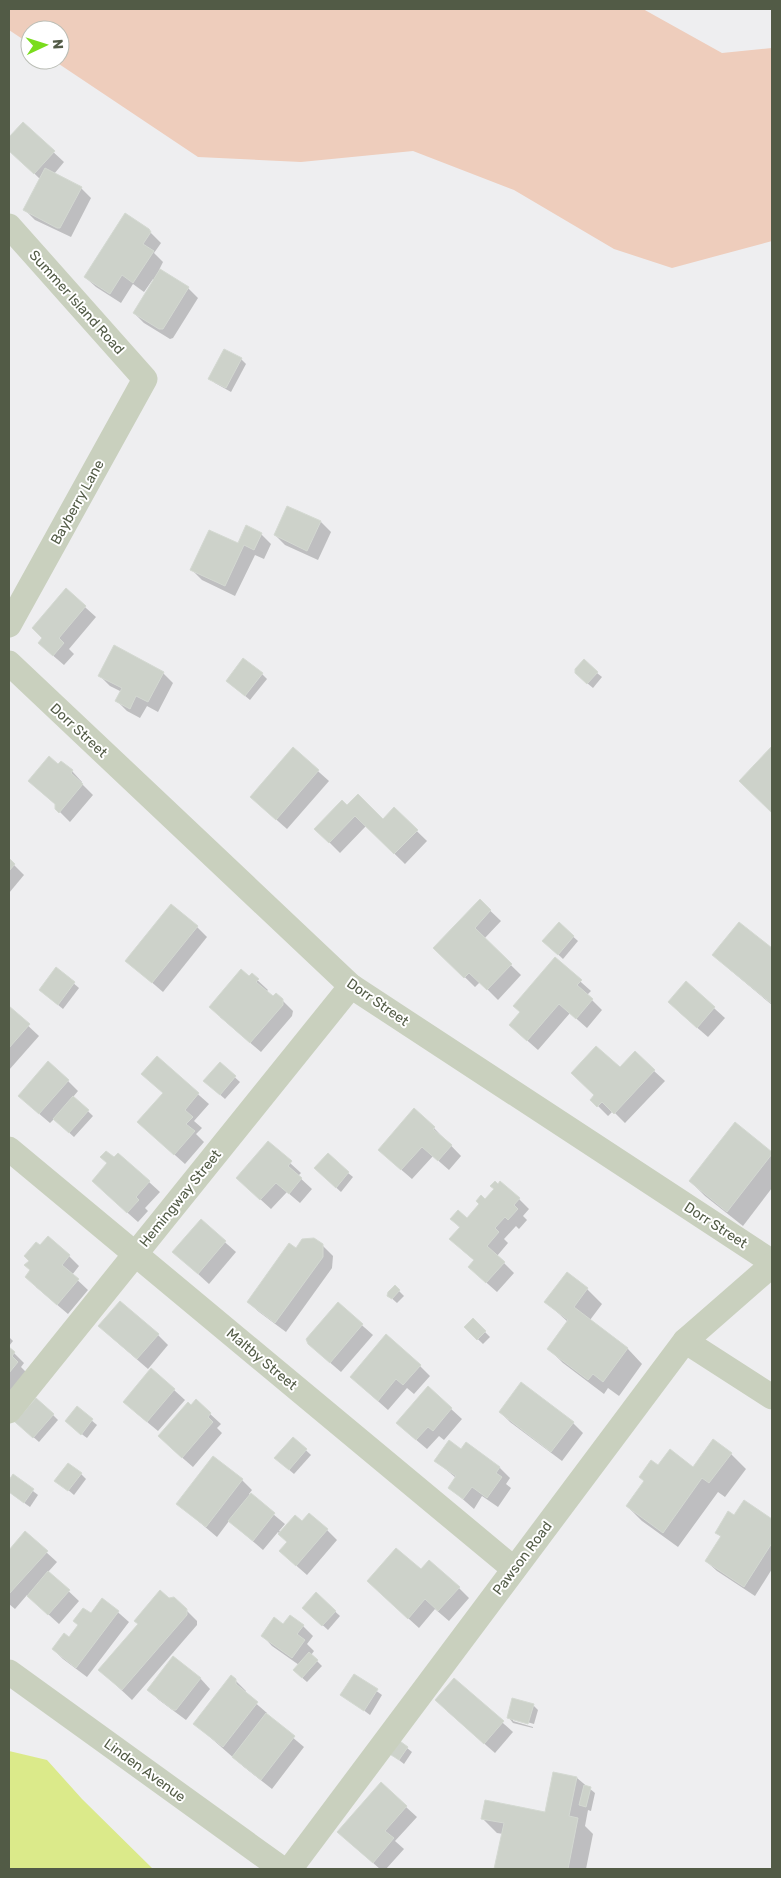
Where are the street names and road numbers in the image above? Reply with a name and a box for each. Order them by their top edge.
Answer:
street label: Summer Island Road [26,247,128,358]
street label: Bayberry Lane [47,457,108,548]
street label: Dorr Street [47,700,111,761]
street label: Dorr Street [343,975,412,1030]
street label: Hemingway Street [136,1146,225,1250]
street label: Dorr Street [681,1199,751,1252]
street label: Maltby Street [223,1325,301,1394]
street label: Pawson Road [489,1518,556,1599]
street label: Linden Avenue [101,1735,189,1806]

